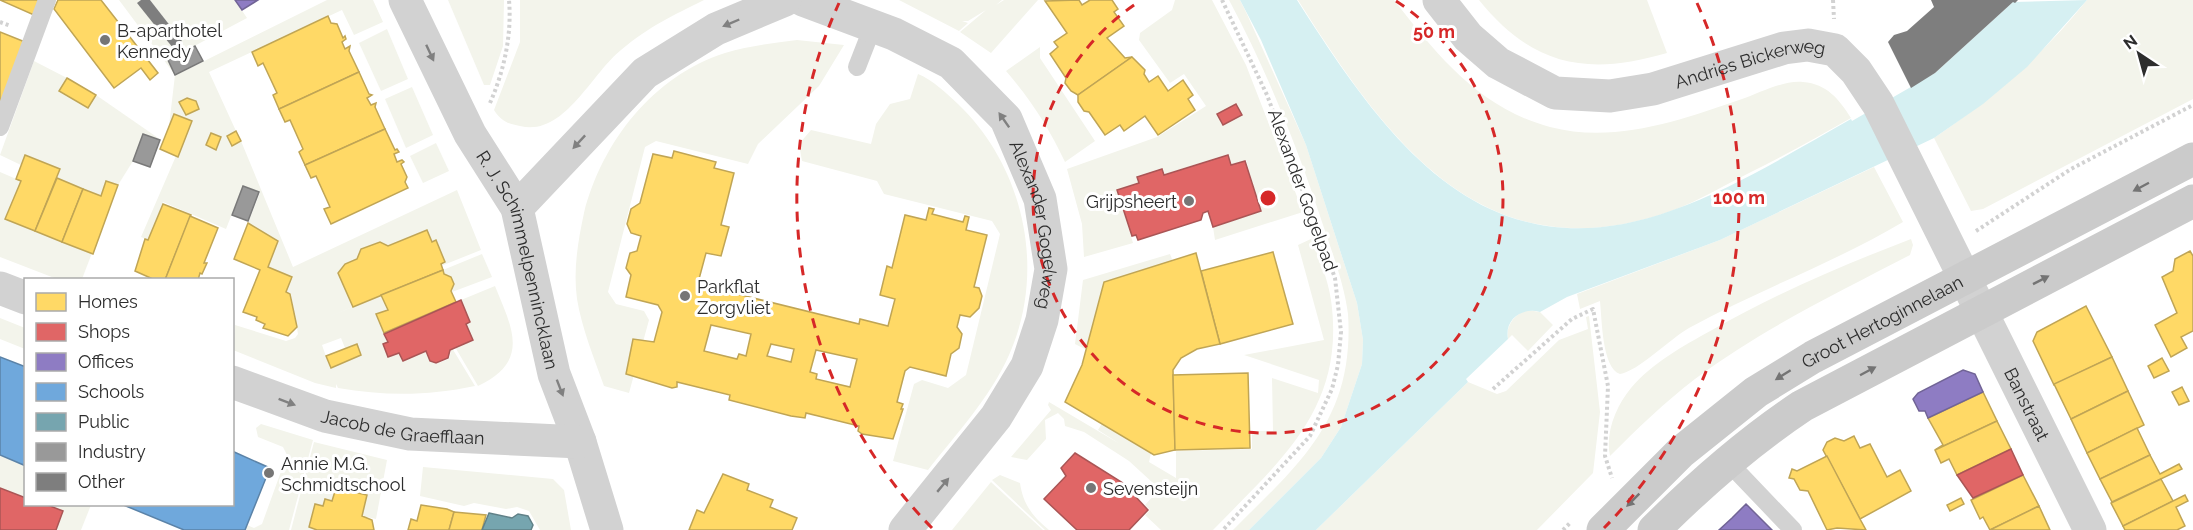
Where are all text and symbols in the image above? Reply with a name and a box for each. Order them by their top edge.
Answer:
one-way arrow [721,18,739,28]
place label: B-aparthotel Kennedy [117,20,222,62]
text: 50 m [1413,21,1455,42]
north arrow [2109,24,2169,84]
text: N [2120,31,2141,54]
marker: B-aparthotel Kennedy [98,33,112,47]
street label: Andries Bickerweg [1672,34,1827,92]
one-way arrow [425,45,435,63]
street label: Alexander Gogelpad [1264,106,1342,274]
one-way arrow [998,112,1010,128]
one-way arrow [573,135,587,149]
street label: Alexander Gogelweg [1006,137,1062,311]
street label: R. J. Schimmelpennincklaan [473,146,563,371]
one-way arrow [2132,181,2150,191]
text: 100 m [1713,187,1765,208]
centre of rings [1258,188,1278,208]
place label: Grijpsheert [1086,191,1177,212]
marker: Grijpsheert [1182,194,1196,208]
street label: Groot Hertoginnelaan [1797,270,1966,372]
one-way arrow [2032,275,2049,285]
place label: Parkflat Zorgvliet [697,276,771,318]
legend [24,278,234,506]
marker: Parkflat Zorgvliet [678,289,692,303]
text: Homes [78,291,138,312]
text: Shops [78,321,130,342]
text: Offices [78,351,134,372]
street label: Banstraat [2000,364,2054,444]
one-way arrow [1860,366,1877,376]
one-way arrow [1775,370,1791,381]
one-way arrow [555,379,565,397]
text: Schools [78,381,145,402]
one-way arrow [278,398,296,408]
street label: Jacob de Graefflaan [319,405,485,448]
text: Public [78,411,130,432]
text: Industry [78,441,146,462]
place label: Annie M.G. Schmidtschool [281,453,405,495]
marker: Annie M.G. Schmidtschool [262,466,276,480]
text: Other [78,471,126,492]
one-way arrow [936,478,949,493]
place label: Sevensteijn [1103,478,1198,499]
marker: Sevensteijn [1084,481,1098,495]
one-way arrow [1627,492,1641,506]

